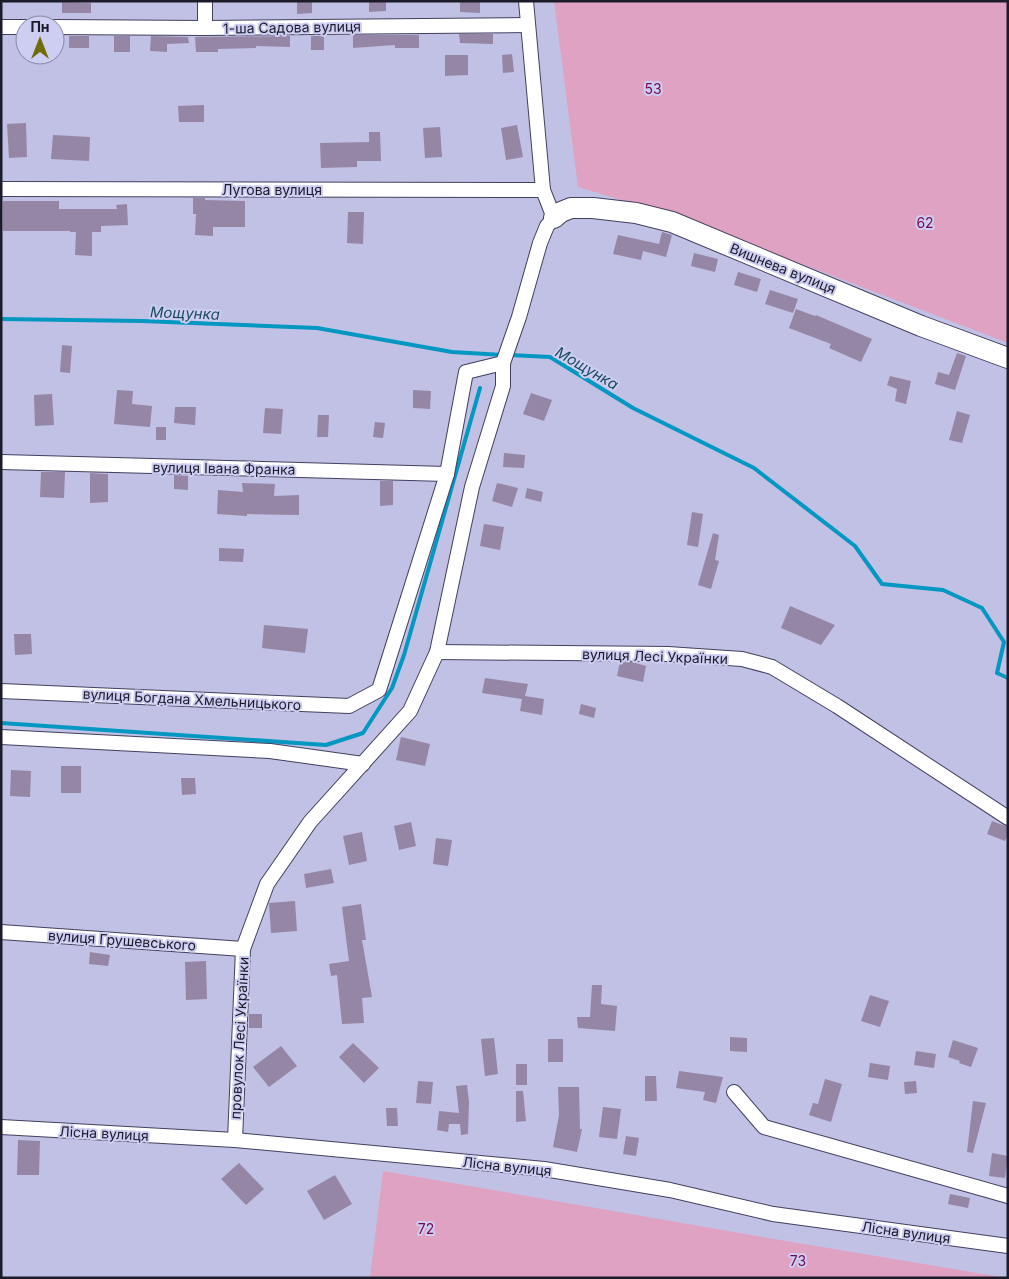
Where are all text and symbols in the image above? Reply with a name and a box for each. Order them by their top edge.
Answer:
north arrow [15,15,65,65]
street label: 1-ша Садова вулиця [223,17,361,37]
text: Пн [30,18,50,35]
park label: 53 [644,80,662,97]
street label: Лугова вулиця [222,181,322,198]
park label: 62 [916,214,934,231]
street label: Вишнева вулиця [728,239,838,297]
water label: Мощунка [150,302,220,324]
water label: Мощунка [552,342,622,394]
street label: вулиця Івана Франка [152,458,296,478]
street label: вулиця Лесі Українки [582,645,728,667]
street label: вулиця Богдана Хмельницького [82,685,302,713]
street label: вулиця Грушевського [47,926,197,954]
street label: провулок Лесі Українки [226,956,252,1120]
street label: Лісна вулиця [59,1122,149,1144]
street label: Лісна вулиця [462,1153,552,1179]
street label: Лісна вулиця [860,1217,952,1247]
park label: 72 [418,1220,434,1237]
park label: 73 [790,1252,806,1269]

